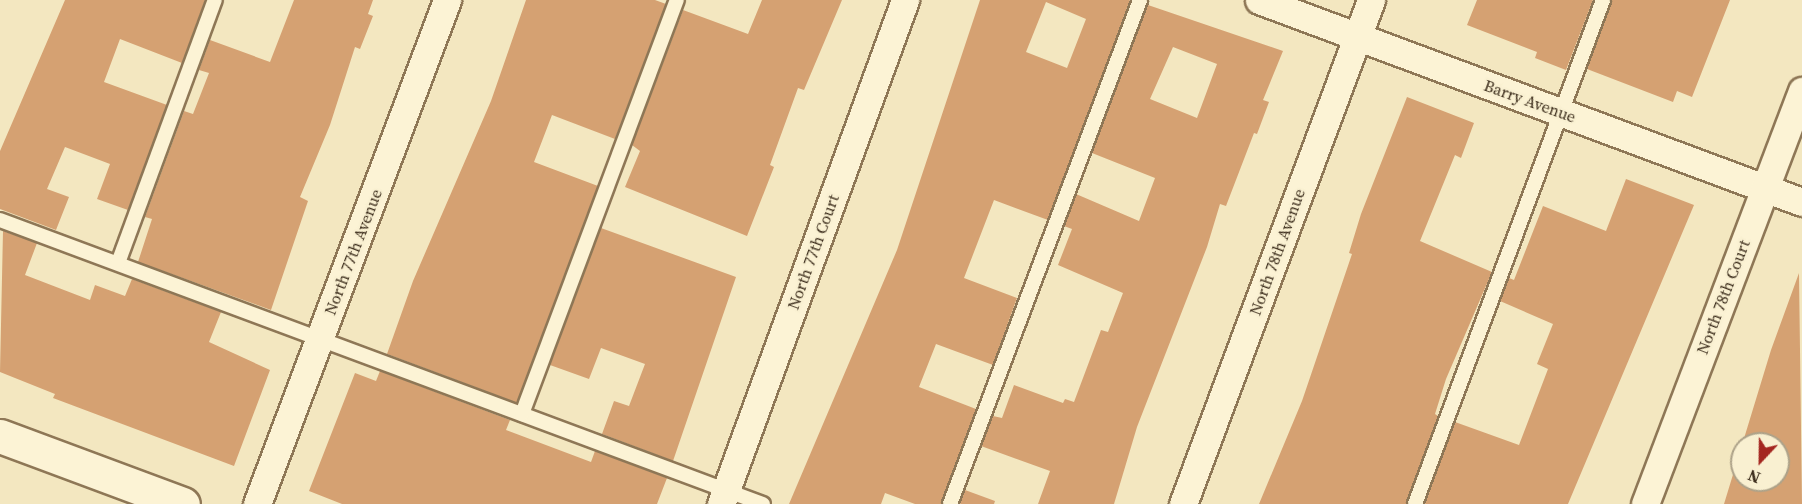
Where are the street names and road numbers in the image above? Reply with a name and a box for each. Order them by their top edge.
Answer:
street label: Barry Avenue [1481,76,1579,126]
street label: North 77th Avenue [320,186,386,318]
street label: North 78th Avenue [1245,186,1309,318]
street label: North 77th Court [783,192,843,312]
street label: North 78th Court [1692,237,1754,357]

